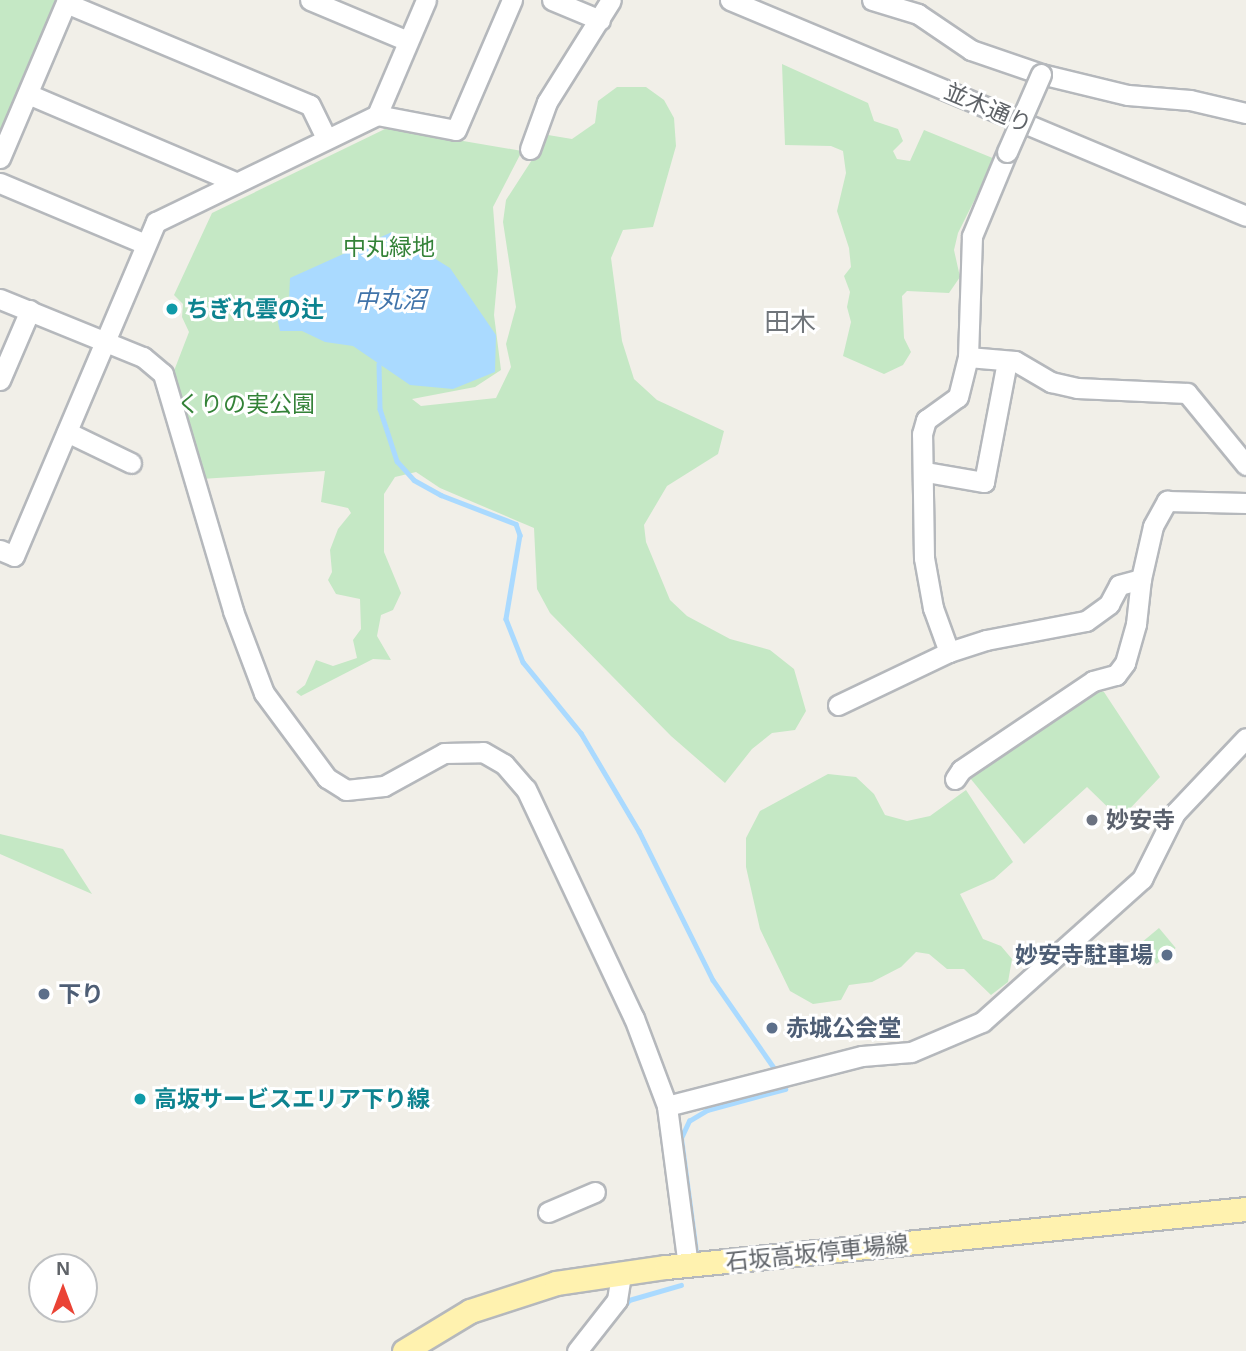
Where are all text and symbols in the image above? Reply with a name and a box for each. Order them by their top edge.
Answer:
street label: 並木通り [940,77,1036,139]
park label: 中丸緑地 [343,233,435,261]
water label: 中丸沼 [354,286,426,314]
place label: ちぎれ雲の辻 [186,295,324,323]
marker: ちぎれ雲の辻 [164,301,180,317]
district label: 田木 [764,307,816,339]
park label: くりの実公園 [177,390,315,418]
place label: 妙安寺 [1106,806,1175,834]
marker: 妙安寺 [1084,812,1100,828]
place label: 妙安寺駐車場 [1015,941,1153,969]
marker: 妙安寺駐車場 [1159,947,1175,963]
place label: 下り [58,980,104,1008]
marker: 下り [36,986,52,1002]
place label: 赤城公会堂 [786,1014,901,1042]
marker: 赤城公会堂 [764,1020,780,1036]
place label: 高坂サービスエリア下り線 [154,1085,430,1113]
marker: 高坂サービスエリア下り線 [132,1091,148,1107]
street label: 石坂高坂停車場線 [724,1230,910,1276]
north arrow [28,1253,98,1323]
text: N [56,1258,70,1279]

